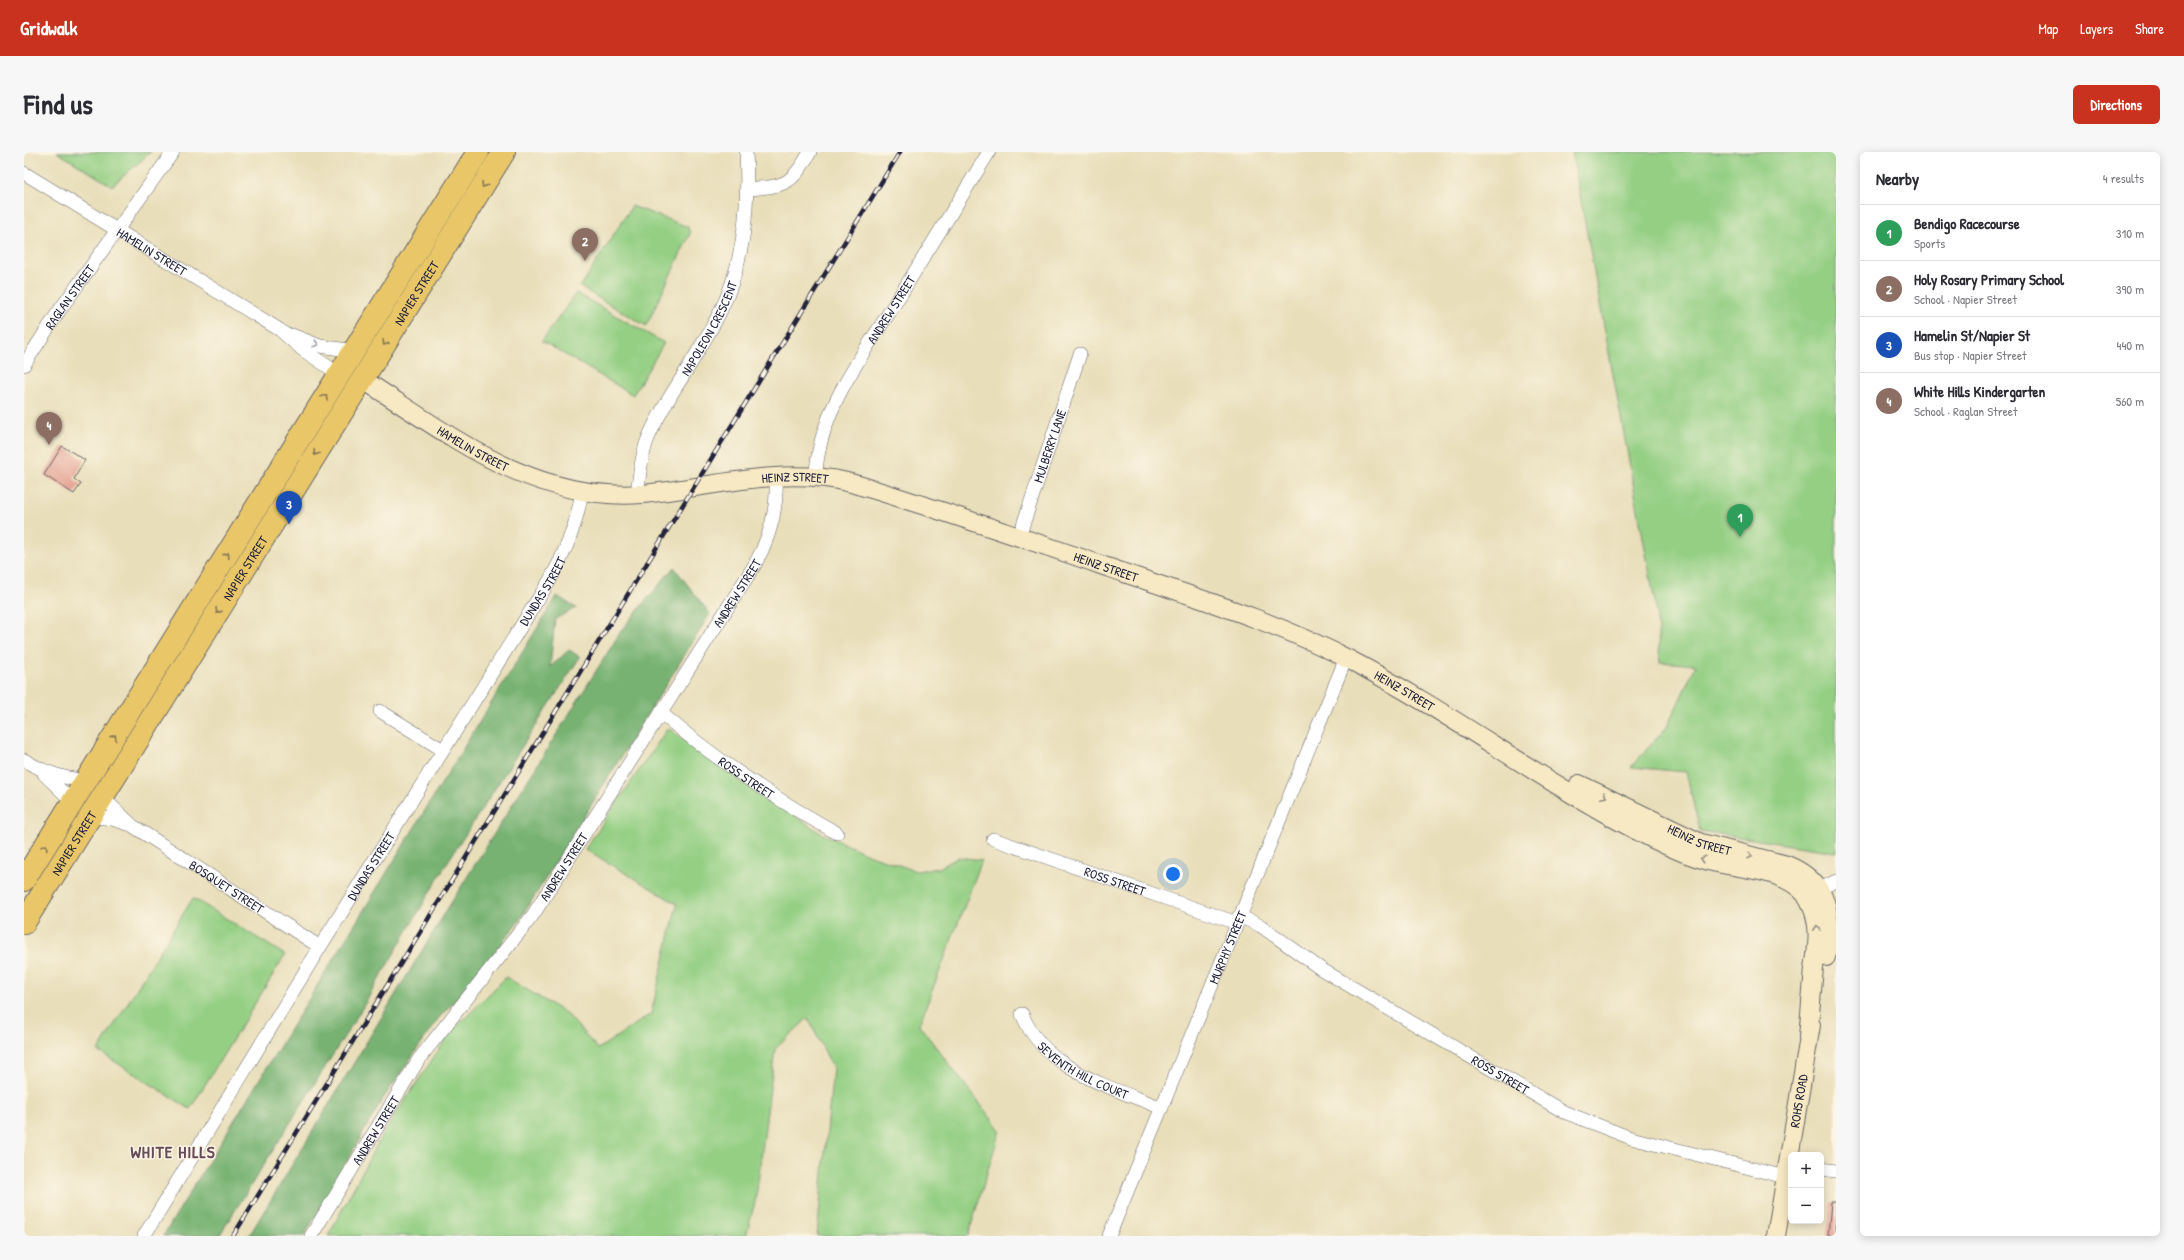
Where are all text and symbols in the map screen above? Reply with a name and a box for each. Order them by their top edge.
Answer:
text: Gridwalk [20,15,77,41]
text: Map [2038,19,2058,38]
text: Layers [2080,19,2113,38]
text: Share [2135,19,2164,38]
text: Find us [24,85,93,123]
button: Directions [2073,85,2160,124]
text: Nearby [1876,167,1919,190]
text: 4 results [2103,169,2144,187]
one-way arrow [481,181,488,188]
text: Bendigo Racecourse [1914,213,2020,234]
street label: HAMELIN STREET [113,223,191,280]
text: 1 [1887,224,1891,242]
text: 310 m [2116,224,2144,242]
pin: 2 [572,228,598,261]
text: Sports [1914,234,1945,252]
street label: NAPIER STREET [389,257,444,329]
street label: RAGLAN STREET [41,260,99,333]
text: Holy Rosary Primary School [1914,269,2064,290]
street label: ANDREW STREET [862,271,920,347]
street label: NAPOLEON CRESCENT [676,278,741,379]
text: 2 [1886,280,1892,298]
text: 390 m [2116,280,2144,298]
text: School · Napier Street [1914,290,2017,308]
text: Hamelin St/Napier St [1914,325,2030,346]
text: 3 [1886,336,1892,354]
text: 440 m [2117,336,2144,354]
one-way arrow [383,338,390,345]
one-way arrow [312,339,319,348]
text: Bus stop · Napier Street [1914,346,2027,364]
text: White Hills Kindergarten [1914,381,2045,402]
text: 4 [1887,392,1891,410]
text: 560 m [2116,392,2144,410]
one-way arrow [320,395,327,402]
text: School · Raglan Street [1914,402,2017,420]
street label: MULBERRY LANE [1029,407,1070,485]
pin: 4 [36,412,62,445]
street label: HAMELIN STREET [434,421,513,476]
one-way arrow [313,449,321,456]
street label: HEINZ STREET [761,467,830,488]
pin: 3 [276,491,302,524]
pin: 1 [1727,504,1753,537]
street label: NAPIER STREET [218,532,272,604]
street label: HEINZ STREET [1071,547,1141,586]
one-way arrow [222,553,229,560]
street label: DUNDAS STREET [515,553,570,629]
street label: ANDREW STREET [708,555,766,631]
one-way arrow [215,607,222,614]
street label: HEINZ STREET [1371,666,1439,716]
one-way arrow [109,734,116,741]
street label: ROSS STREET [715,752,778,803]
one-way arrow [1600,792,1607,799]
street label: NAPIER STREET [47,807,101,879]
street label: HEINZ STREET [1665,819,1734,860]
street label: DUNDAS STREET [343,828,399,904]
street label: ANDREW STREET [535,828,592,904]
one-way arrow [40,844,47,851]
one-way arrow [1747,851,1753,859]
one-way arrow [1700,855,1707,864]
street label: BOSQUET STREET [186,856,268,918]
street label: ROSS STREET [1082,862,1149,900]
your location [1163,864,1183,884]
street label: MURPHY STREET [1204,907,1251,987]
one-way arrow [1812,925,1821,932]
street label: SEVENTH HILL COURT [1034,1037,1132,1103]
street label: ROSS STREET [1468,1051,1533,1099]
street label: ROHS ROAD [1785,1072,1812,1129]
street label: ANDREW STREET [348,1092,404,1168]
district label: WHITE HILLS [130,1140,216,1163]
map controls [1788,1152,1824,1224]
button: + [1788,1152,1824,1188]
button: − [1788,1188,1824,1224]

